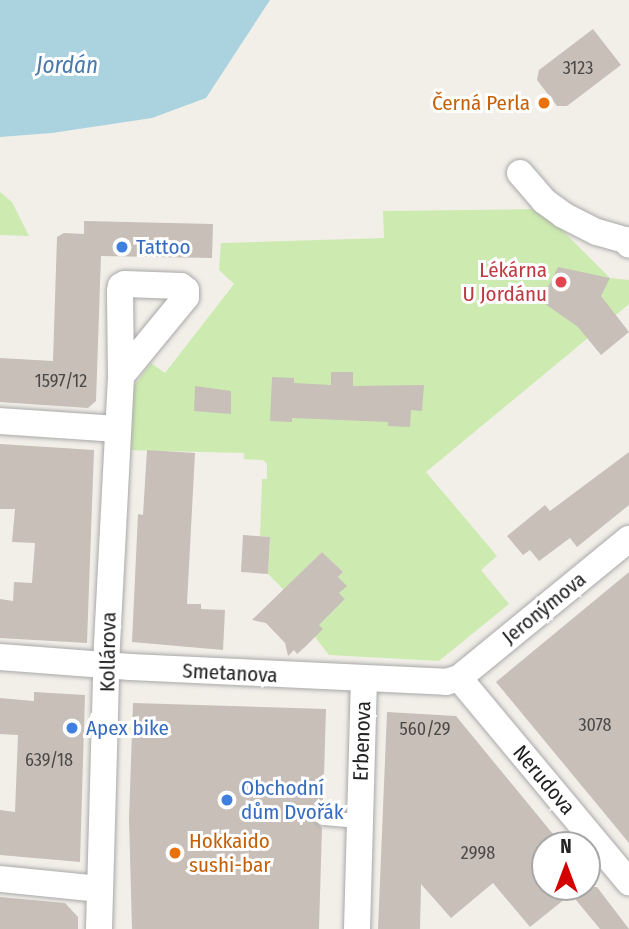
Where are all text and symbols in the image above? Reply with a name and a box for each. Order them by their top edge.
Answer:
water label: Jordán [36,51,98,79]
house number: 3123 [563,57,593,79]
place label: Černá Perla [432,90,530,116]
marker: Černá Perla [536,95,552,111]
place label: Tattoo [136,234,190,260]
marker: Tattoo [114,239,130,255]
place label: Lékárna U Jordánu [463,257,547,307]
marker: Lékárna U Jordánu [553,274,569,290]
house number: 1597/12 [35,370,87,392]
street label: Jeronýmova [497,567,591,649]
street label: Kollárova [95,612,121,692]
street label: Smetanova [182,658,278,688]
street label: Erbenova [348,701,376,781]
house number: 3078 [578,714,612,736]
place label: Apex bike [86,715,169,741]
house number: 560/29 [400,718,450,740]
marker: Apex bike [64,720,80,736]
street label: Nerudova [508,740,580,820]
house number: 639/18 [25,749,73,771]
place label: Obchodní dům Dvořák [241,775,344,825]
marker: Obchodní dům Dvořák [219,792,235,808]
place label: Hokkaido sushi-bar [189,828,271,878]
north arrow [531,831,601,901]
text: N [560,835,572,858]
house number: 2998 [461,842,495,864]
marker: Hokkaido sushi-bar [167,845,183,861]

